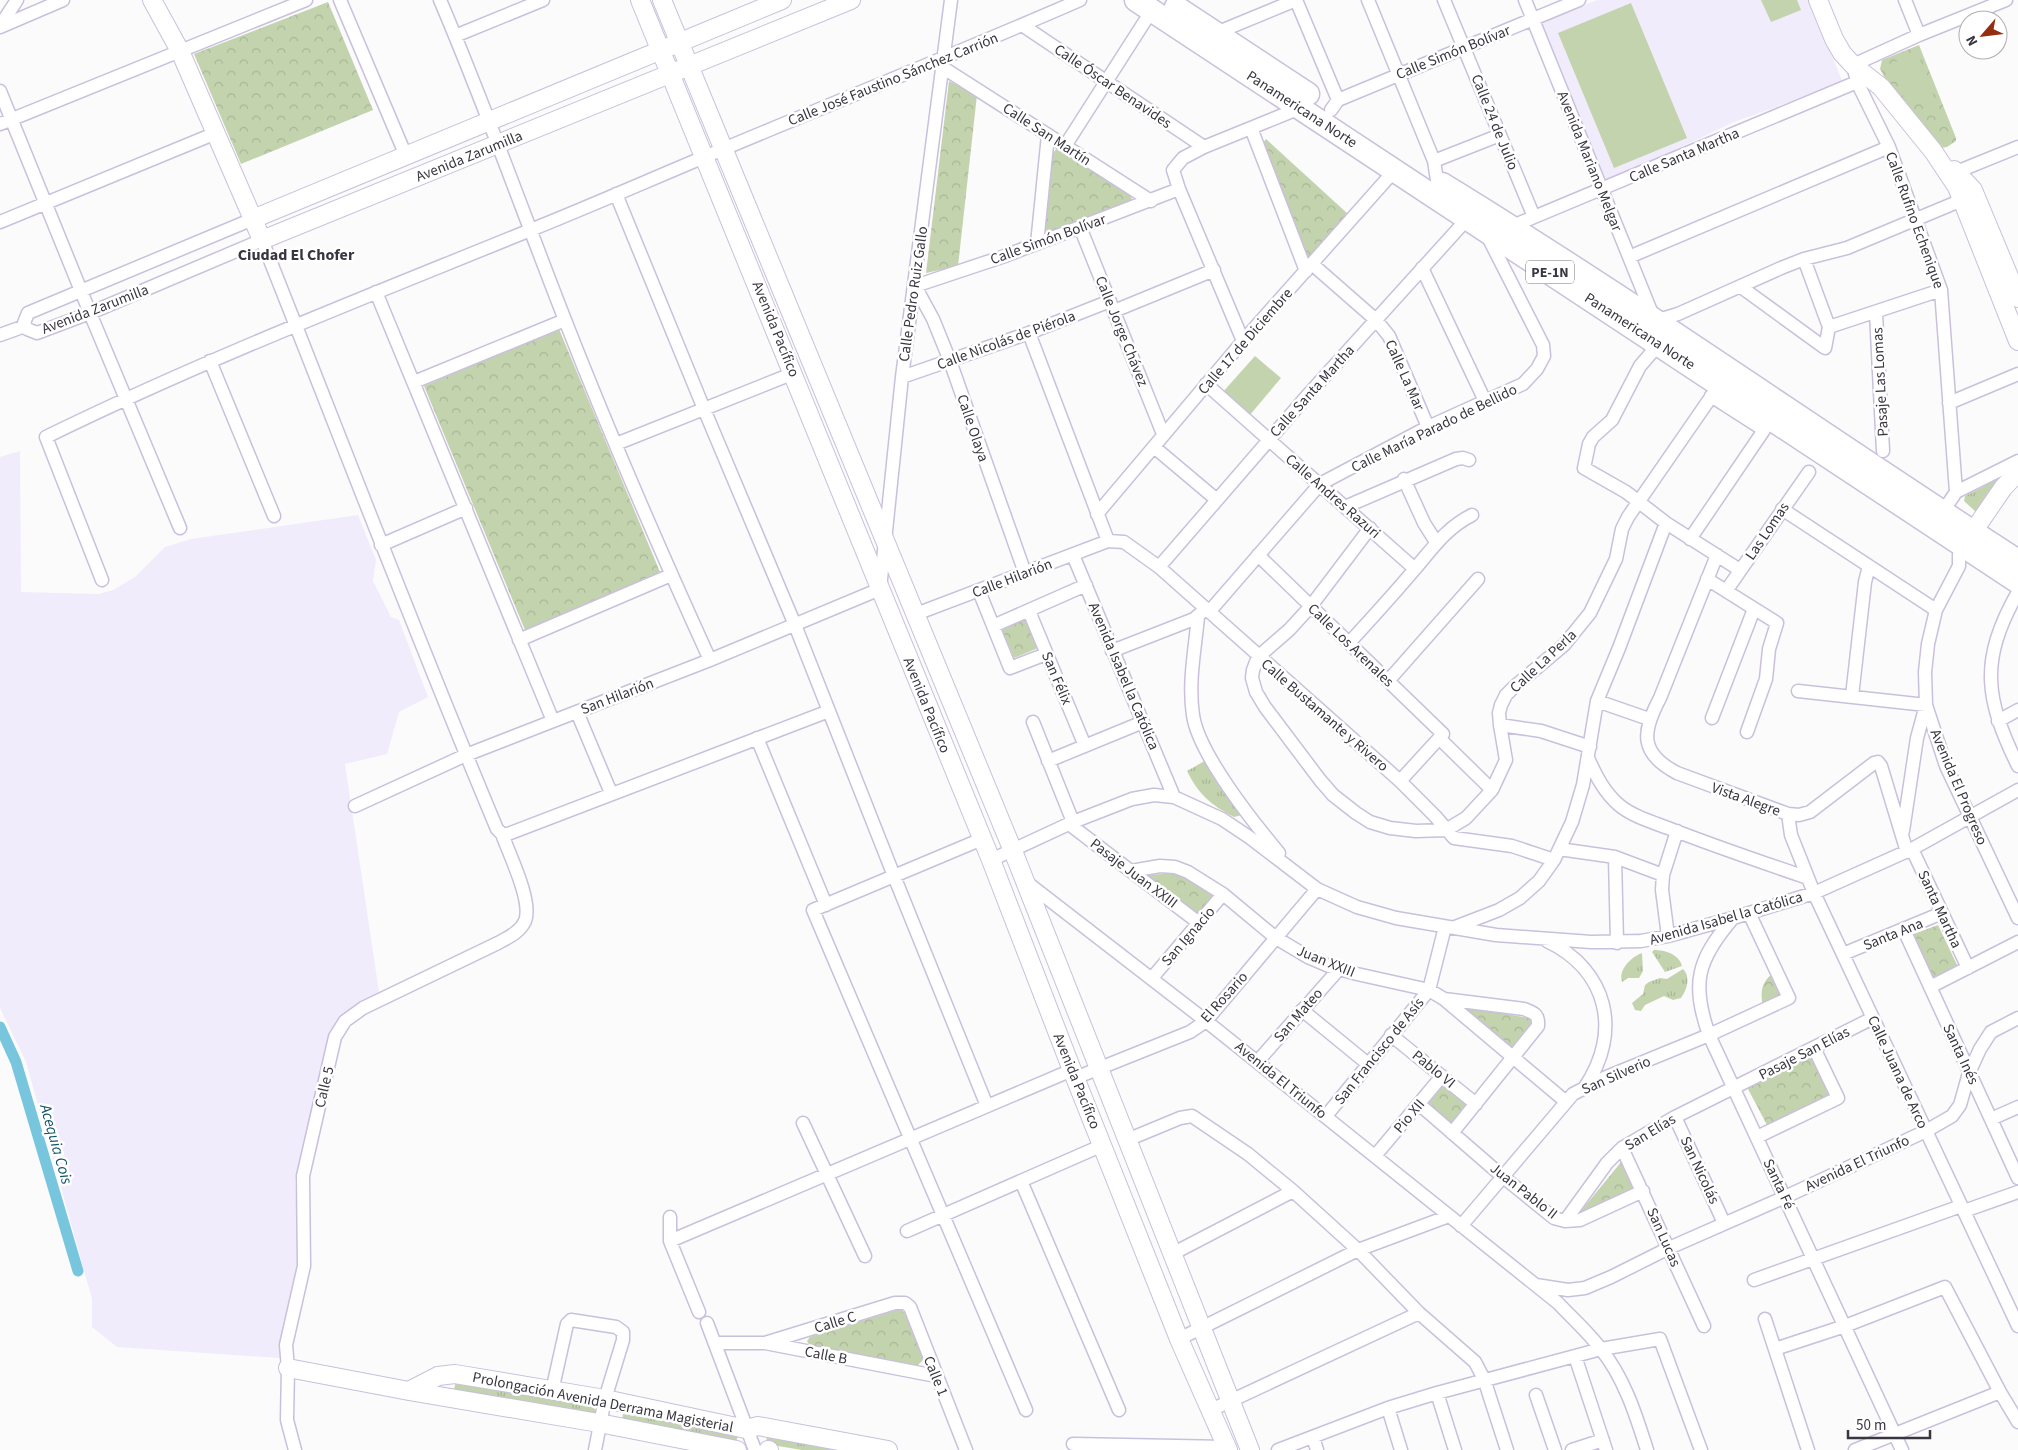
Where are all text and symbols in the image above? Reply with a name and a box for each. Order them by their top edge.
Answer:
north arrow [1958,10,2008,60]
street label: Calle Simón Bolívar [1393,20,1514,85]
street label: Calle José Faustino Sánchez Carrión [785,28,1001,131]
text: N [1961,32,1983,49]
street label: Calle Óscar Benavides [1050,39,1176,134]
street label: Panamericana Norte [1242,66,1361,153]
street label: Calle 24 de Julio [1466,71,1523,173]
street label: Avenida Mariano Melgar [1552,88,1628,235]
street label: Calle San Martín [998,98,1095,171]
street label: Calle Santa Martha [1626,123,1742,188]
street label: Avenida Zarumilla [413,126,526,187]
street label: Calle Rufino Echenique [1880,149,1949,292]
street label: Calle Simón Bolívar [987,209,1110,270]
street label: Calle Pedro Ruiz Gallo [894,225,933,363]
district label: Ciudad El Chofer [238,244,355,266]
road number: PE-1N [1526,260,1574,284]
street label: Calle Jorge Chávez [1090,273,1153,390]
street label: Avenida Pacífico [747,278,804,380]
street label: Avenida Zarumilla [39,279,152,340]
street label: Calle 17 de Diciembre [1193,283,1298,399]
street label: Panamericana Norte [1580,288,1699,375]
street label: Calle Nicolás de Piérola [934,306,1078,375]
street label: Pasaje Las Lomas [1867,327,1894,437]
street label: Calle La Mar [1380,336,1430,415]
street label: Calle Santa Martha [1265,341,1360,442]
street label: Calle María Parado de Bellido [1348,379,1521,478]
street label: Calle Olaya [951,392,994,465]
street label: Calle Andres Razuri [1281,449,1385,544]
street label: Las Lomas [1740,498,1794,564]
street label: Calle Hilarión [969,554,1055,603]
street label: Avenida Isabel la Católica [1083,599,1164,753]
street label: Calle Los Arenales [1303,599,1398,692]
street label: Calle La Perla [1505,625,1581,698]
street label: San Félix [1036,648,1077,708]
street label: Avenida Pacífico [898,654,955,756]
street label: Calle Bustamante y Rivero [1256,654,1393,777]
street label: San Hilarión [578,673,657,720]
street label: Avenida El Progreso [1925,726,1992,848]
street label: Vista Alegre [1708,777,1783,822]
street label: Pasaje Juan XXIII [1086,833,1182,913]
street label: Santa Martha [1912,867,1967,952]
street label: Avenida Isabel la Católica [1647,887,1805,950]
street label: San Ignacio [1157,902,1220,971]
street label: Santa Ana [1860,913,1926,956]
street label: Juan XXIII [1293,940,1358,983]
street label: El Rosario [1196,967,1253,1027]
street label: San Mateo [1269,984,1328,1047]
street label: San Francisco de Asís [1330,993,1429,1109]
street label: Calle Juana de Arco [1862,1012,1933,1132]
street label: Santa Inés [1937,1020,1984,1088]
street label: Pasaje San Elías [1755,1022,1853,1085]
street label: Avenida Pacífico [1048,1030,1105,1132]
street label: Avenida El Triunfo [1230,1037,1331,1124]
street label: Pablo VI [1408,1045,1460,1093]
street label: San Silverio [1578,1051,1654,1100]
street label: Calle 5 [310,1064,339,1110]
street label: Pio XII [1389,1095,1430,1138]
water label: Acequia Cois [34,1101,78,1187]
street label: San Elías [1621,1109,1680,1156]
street label: Avenida El Triunfo [1802,1130,1913,1197]
street label: San Nicolás [1675,1133,1724,1208]
street label: Santa Fé [1758,1155,1799,1213]
street label: Juan Pablo II [1485,1158,1562,1225]
street label: San Lucas [1641,1204,1686,1270]
street label: Calle C [812,1306,859,1339]
street label: Calle B [803,1341,849,1370]
street label: Calle 1 [918,1353,953,1399]
street label: Prolongación Avenida Derrama Magisterial [471,1367,735,1438]
scale bar [1848,1408,1930,1440]
text: 50 m [1856,1415,1886,1436]

